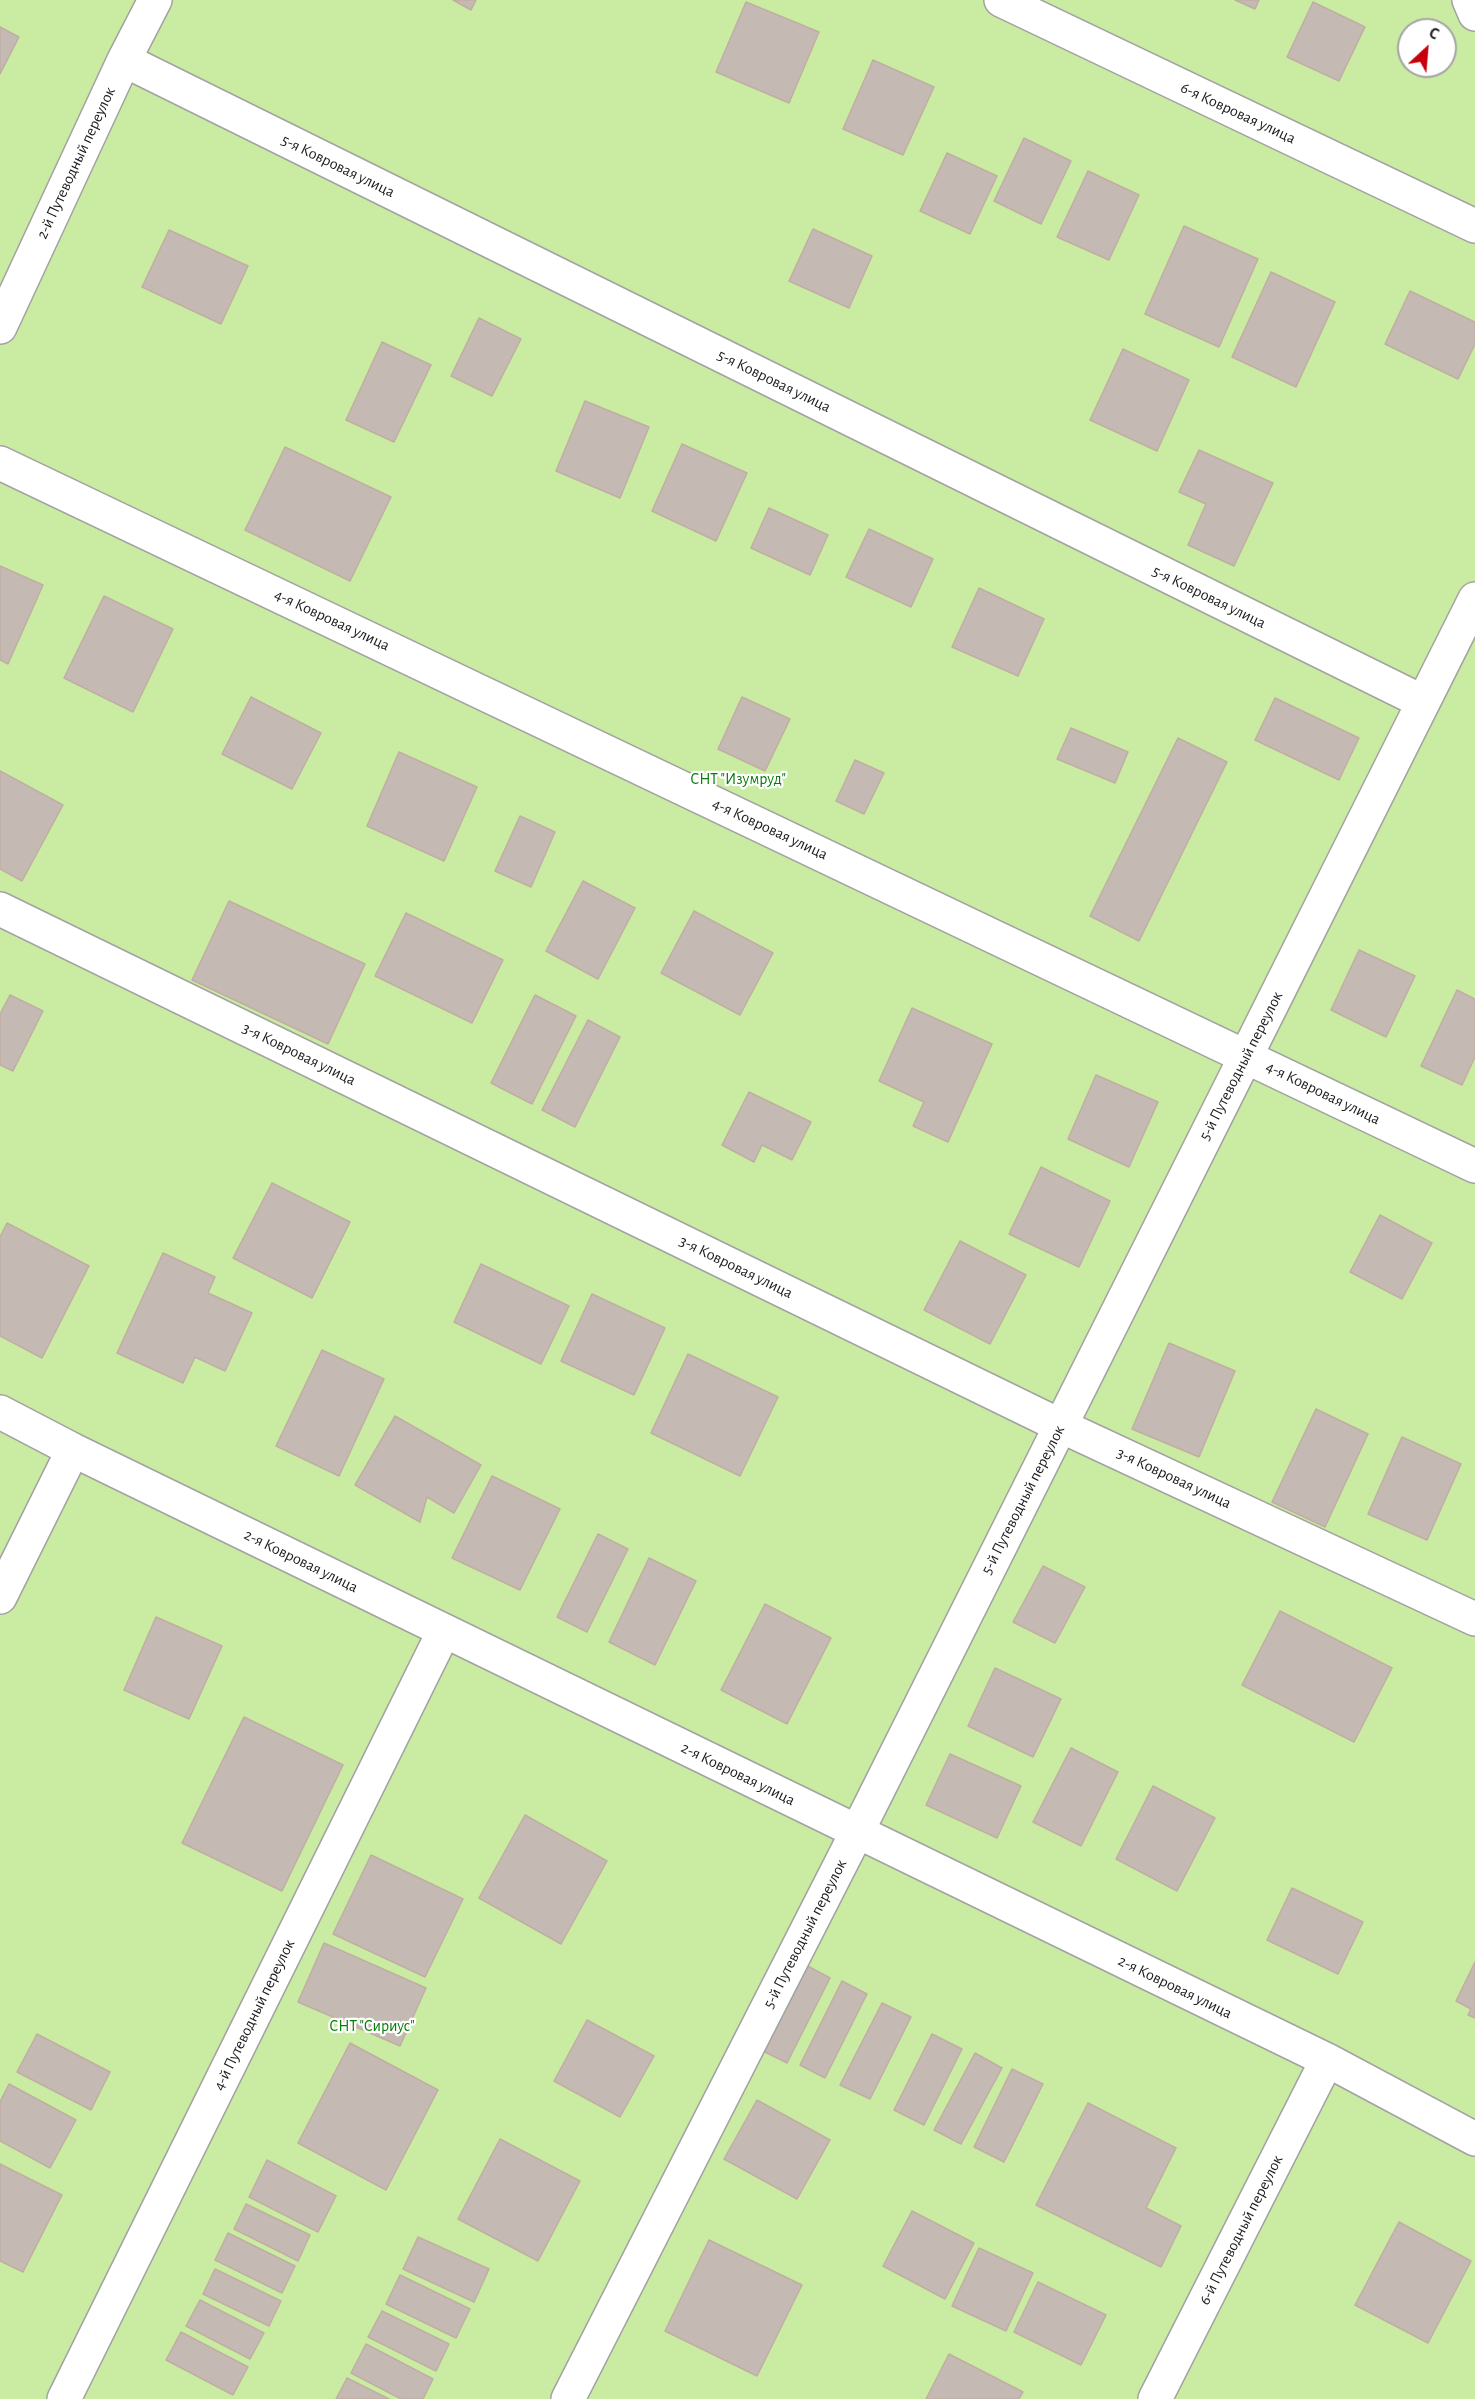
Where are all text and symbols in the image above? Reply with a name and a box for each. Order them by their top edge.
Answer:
north arrow [1397,18,1457,78]
text: С [1427,24,1441,43]
street label: 6-я Ковровая улица [1177,78,1299,148]
street label: 2-й Путеводный переулок [32,84,120,242]
street label: 5-я Ковровая улица [278,130,398,202]
street label: 5-я Ковровая улица [714,345,834,417]
street label: 5-я Ковровая улица [1149,561,1269,633]
street label: 4-я Ковровая улица [271,585,393,655]
park label: СНТ "Изумруд" [690,769,786,789]
street label: 4-я Ковровая улица [709,794,831,864]
street label: 5-й Путеводный переулок [1195,988,1287,1144]
street label: 3-я Ковровая улица [239,1018,359,1090]
street label: 4-я Ковровая улица [1263,1057,1383,1129]
street label: 3-я Ковровая улица [676,1231,796,1303]
street label: 5-й Путеводный переулок [977,1422,1069,1578]
street label: 3-я Ковровая улица [1114,1443,1234,1513]
street label: 2-я Ковровая улица [241,1525,361,1597]
street label: 2-я Ковровая улица [678,1738,798,1810]
street label: 5-й Путеводный переулок [759,1856,851,2012]
street label: 4-й Путеводный переулок [209,1936,299,2094]
street label: 2-я Ковровая улица [1115,1951,1235,2023]
park label: СНТ "Сириус" [329,2016,415,2036]
street label: 6-й Путеводный переулок [1195,2152,1287,2308]

